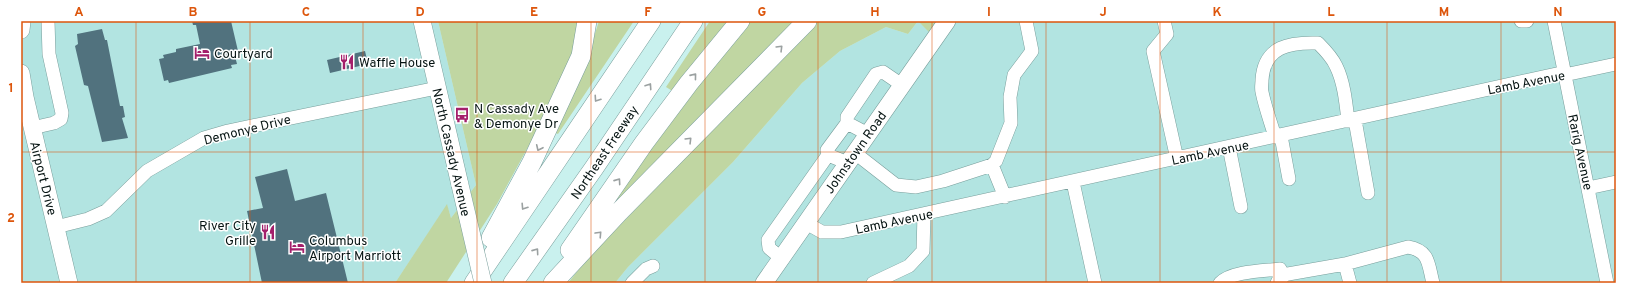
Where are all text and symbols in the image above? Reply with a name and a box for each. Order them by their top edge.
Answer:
text: A [74,5,84,21]
text: B [189,5,198,21]
text: C [302,5,310,21]
text: D [415,5,425,21]
text: E [530,5,538,21]
text: F [644,5,652,21]
text: G [758,5,767,21]
text: H [870,5,880,21]
text: I [987,5,991,21]
text: J [1099,5,1107,21]
text: K [1212,5,1222,21]
text: L [1327,5,1335,21]
text: M [1439,5,1449,21]
text: N [1553,5,1563,21]
hotel icon: Courtyard [193,44,211,62]
one-way arrow [776,45,783,53]
place label: Courtyard [214,47,273,63]
restaurant icon: Waffle House [338,53,356,71]
place label: Waffle House [359,56,435,72]
street label: Lamb Avenue [1486,69,1566,99]
one-way arrow [690,74,697,81]
text: 1 [8,81,14,97]
one-way arrow [644,84,651,91]
street label: North Cassady Avenue [427,87,473,218]
one-way arrow [595,95,602,102]
place label: N Cassady Ave & Demonye Dr [474,102,559,133]
street label: Northeast Freeway [568,103,643,203]
bus stop icon: N Cassady Ave & Demonye Dr [453,106,471,124]
street label: Johnstown Road [822,109,891,197]
street label: Demonye Drive [202,112,293,149]
street label: Rarig Avenue [1563,113,1595,192]
one-way arrow [684,137,692,145]
street label: Lamb Avenue [1170,138,1251,170]
street label: Airport Drive [25,140,59,217]
one-way arrow [536,144,544,152]
one-way arrow [613,179,620,186]
one-way arrow [521,203,529,210]
street label: Lamb Avenue [854,207,935,239]
text: 2 [7,211,15,227]
place label: River City Grille [199,219,256,250]
restaurant icon: River City Grille [259,223,277,241]
one-way arrow [594,231,602,239]
place label: Columbus Airport Marriott [309,234,401,265]
hotel icon: Columbus Airport Marriott [288,238,306,256]
one-way arrow [531,248,539,255]

